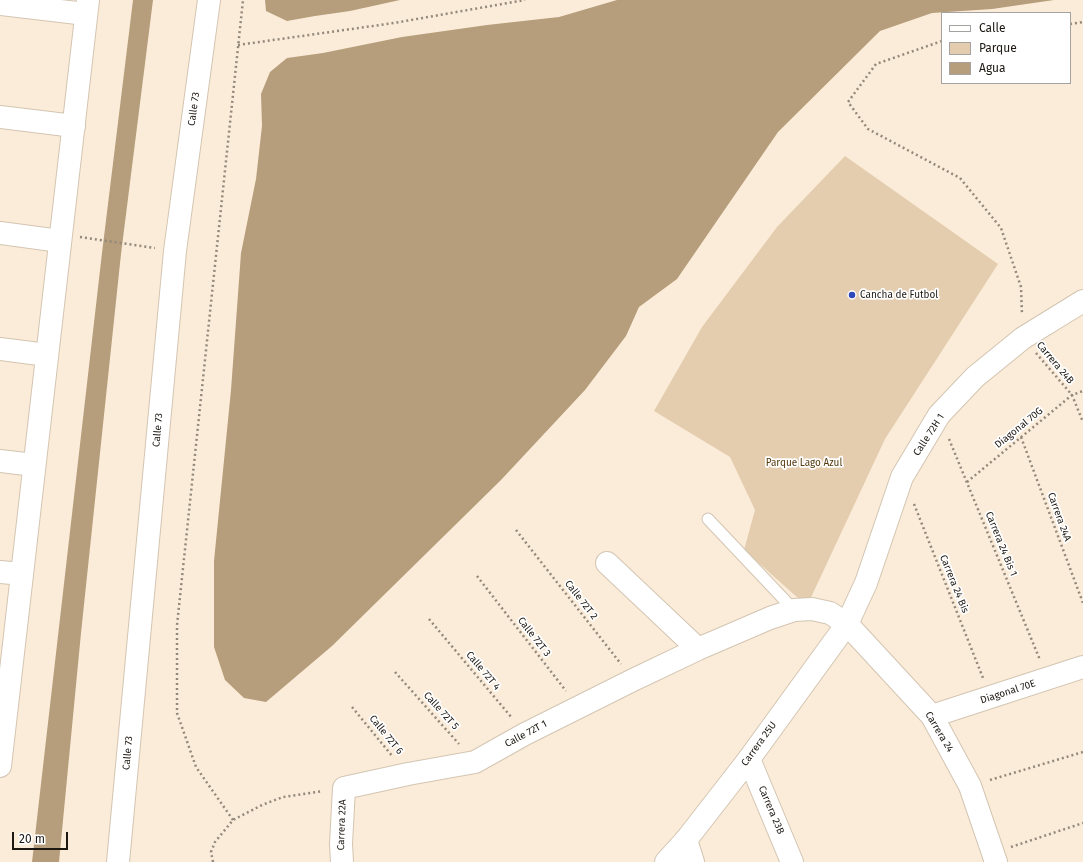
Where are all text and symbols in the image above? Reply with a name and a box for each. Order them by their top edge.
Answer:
legend [941,12,1071,84]
text: Calle [979,21,1006,35]
text: Parque [979,41,1017,55]
text: Agua [979,61,1006,75]
street label: Calle 73 [186,91,202,127]
place label: Cancha de Futbol [860,289,938,301]
marker: Cancha de Futbol [847,290,857,300]
street label: Carrera 24B [1034,339,1076,387]
street label: Diagonal 70G [993,405,1045,451]
street label: Calle 72H 1 [911,412,947,458]
street label: Calle 73 [151,413,165,447]
park label: Parque Lago Azul [766,457,842,469]
street label: Carrera 24A [1045,491,1073,543]
street label: Carrera 24 Bis 1 [983,510,1019,578]
street label: Carrera 24 Bis [937,553,971,615]
street label: Calle 72T 2 [562,578,600,622]
street label: Calle 72T 3 [515,615,553,659]
street label: Calle 72T 4 [463,649,503,693]
street label: Diagonal 70E [979,677,1037,707]
street label: Calle 72T 5 [421,690,461,732]
street label: Carrera 24 [922,709,956,755]
street label: Calle 72T 6 [367,713,405,757]
street label: Calle 72T 1 [503,718,549,750]
street label: Carrera 25U [739,719,779,769]
street label: Calle 73 [121,736,135,770]
street label: Carrera 23B [755,784,787,836]
street label: Carrera 22A [335,799,349,851]
scale bar [14,824,70,850]
text: 20 m [19,832,45,846]

